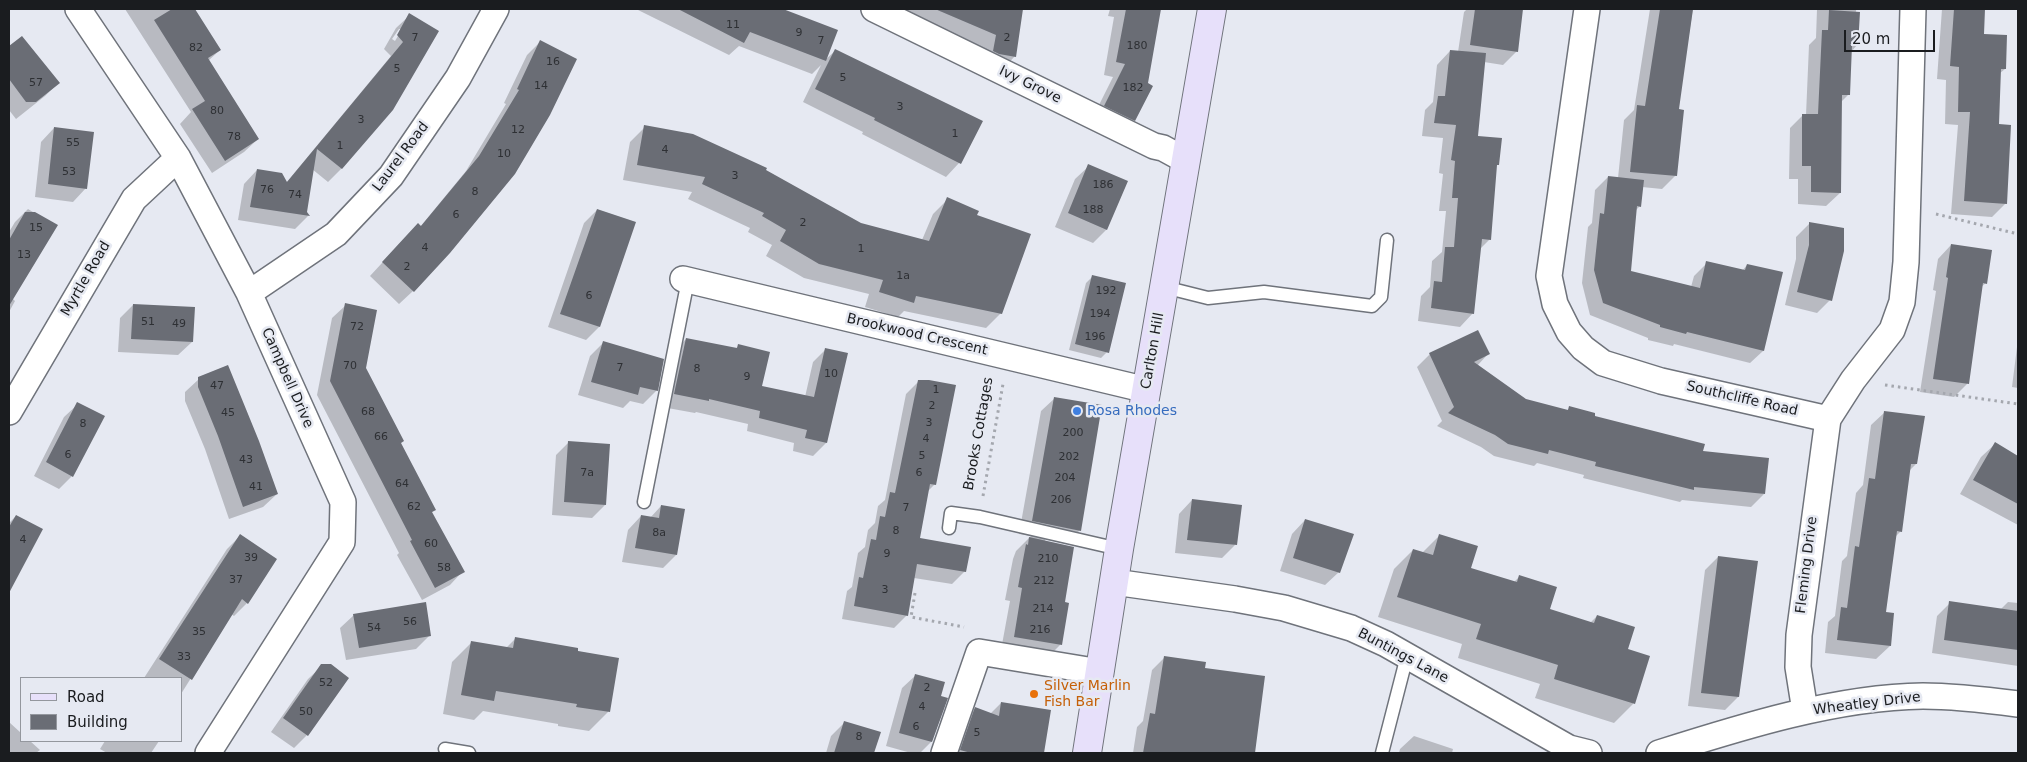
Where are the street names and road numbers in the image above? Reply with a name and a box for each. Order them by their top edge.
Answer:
street label: Ivy Grove [996,63,1064,107]
street label: Laurel Road [369,119,433,195]
street label: Myrtle Road [58,239,114,319]
street label: Brookwood Crescent [845,311,989,359]
street label: Carlton Hill [1138,311,1168,391]
street label: Campbell Drive [257,325,317,431]
street label: Brooks Cottages [961,376,997,492]
street label: Southcliffe Road [1685,378,1799,420]
street label: Fleming Drive [1793,516,1821,614]
street label: Buntings Lane [1355,625,1451,687]
street label: Wheatley Drive [1812,689,1922,719]

